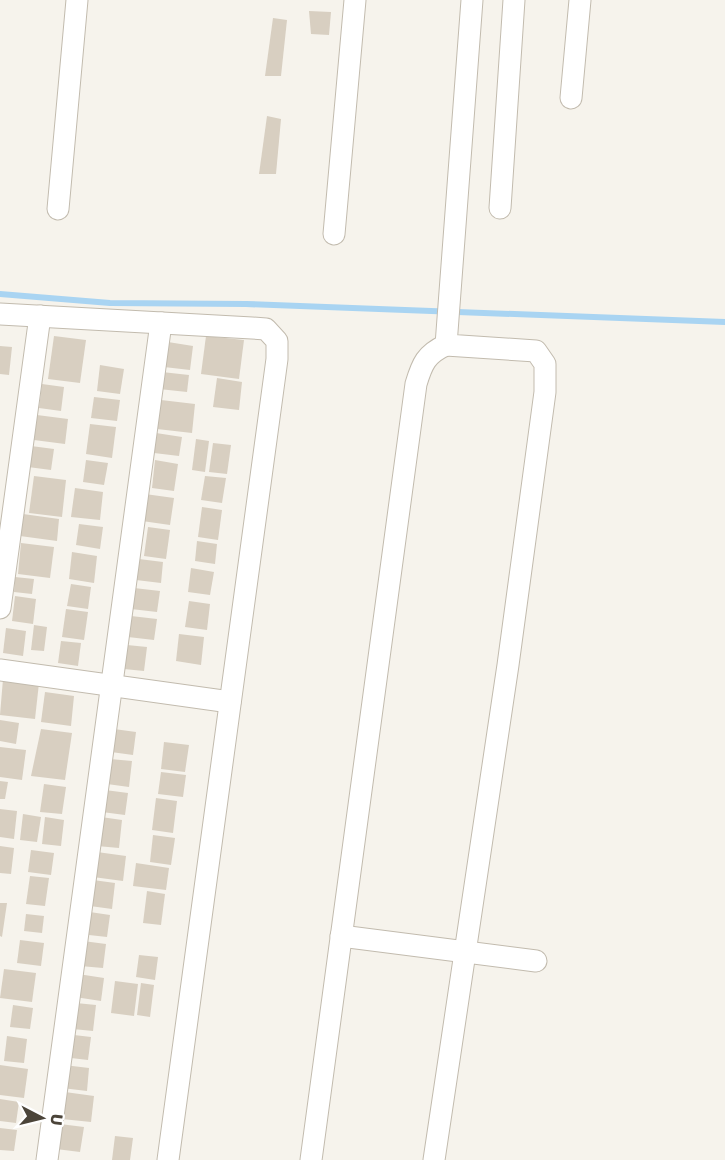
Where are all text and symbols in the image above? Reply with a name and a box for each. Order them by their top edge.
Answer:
north arrow [12,1088,72,1148]
text: U [46,1113,67,1127]

